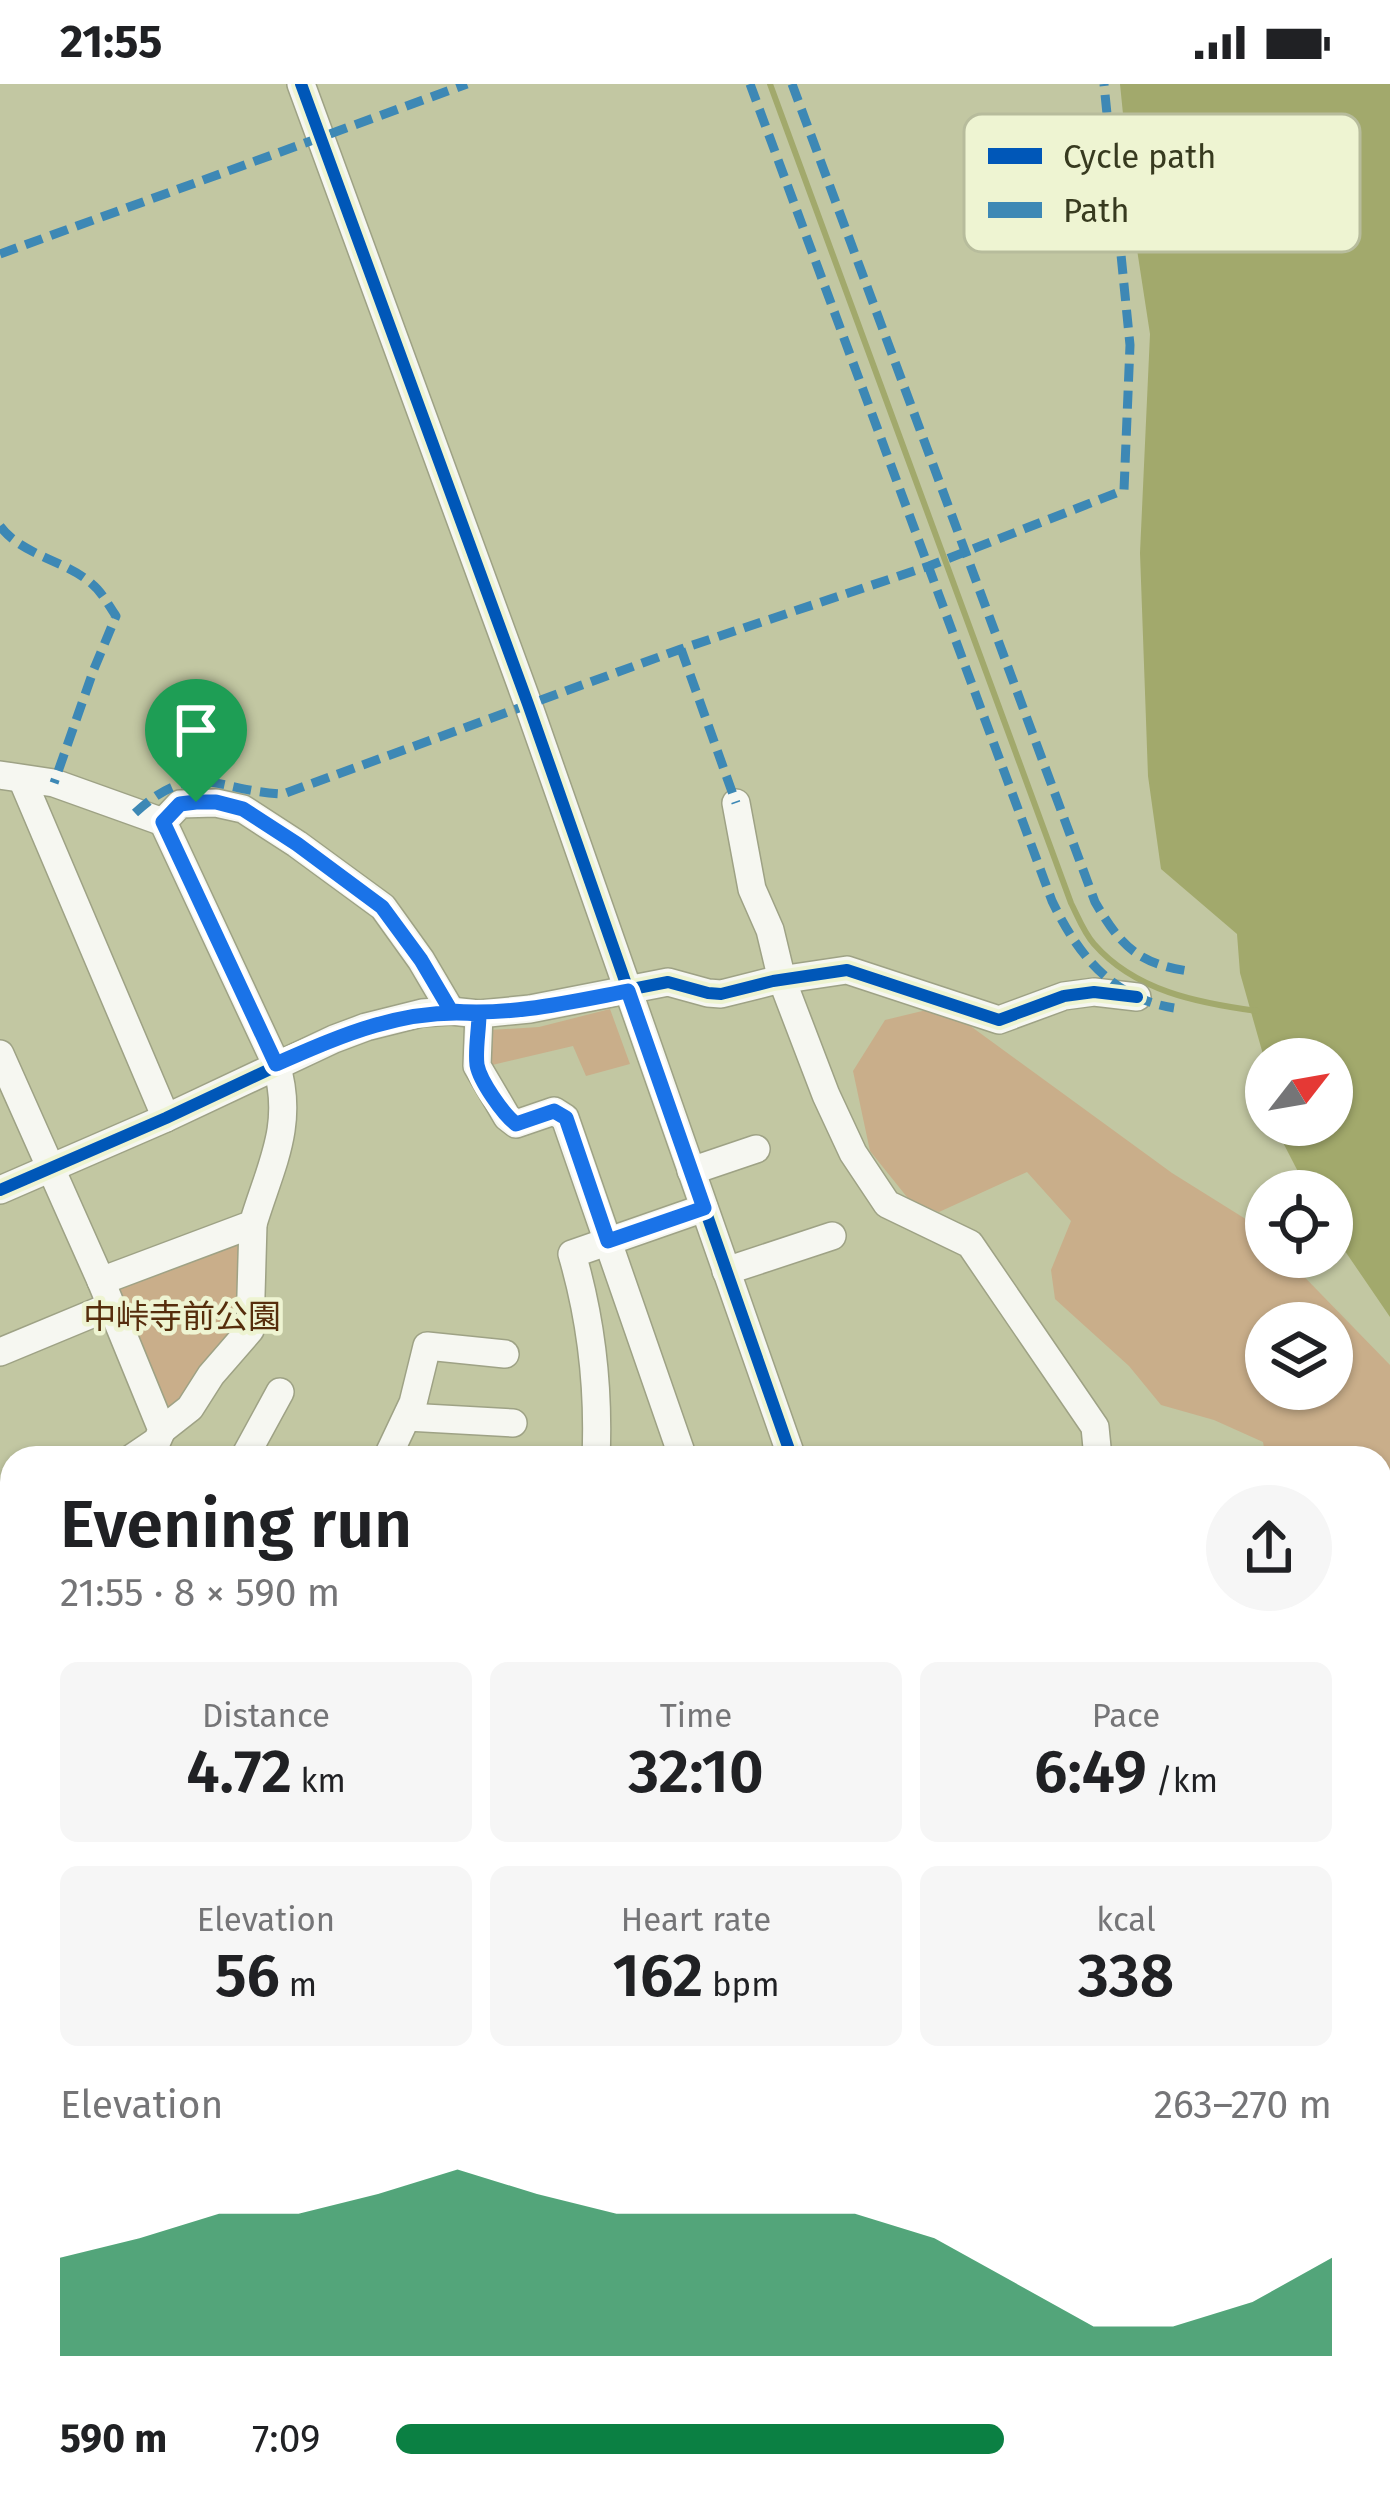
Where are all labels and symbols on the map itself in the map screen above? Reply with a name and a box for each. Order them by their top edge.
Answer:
legend [964,114,1360,252]
text: Cycle path [1063,137,1216,177]
text: Path [1063,191,1130,231]
pin [145,679,247,802]
north arrow [1245,1038,1353,1146]
park label: 中峠寺前公園 [83,1297,281,1337]

